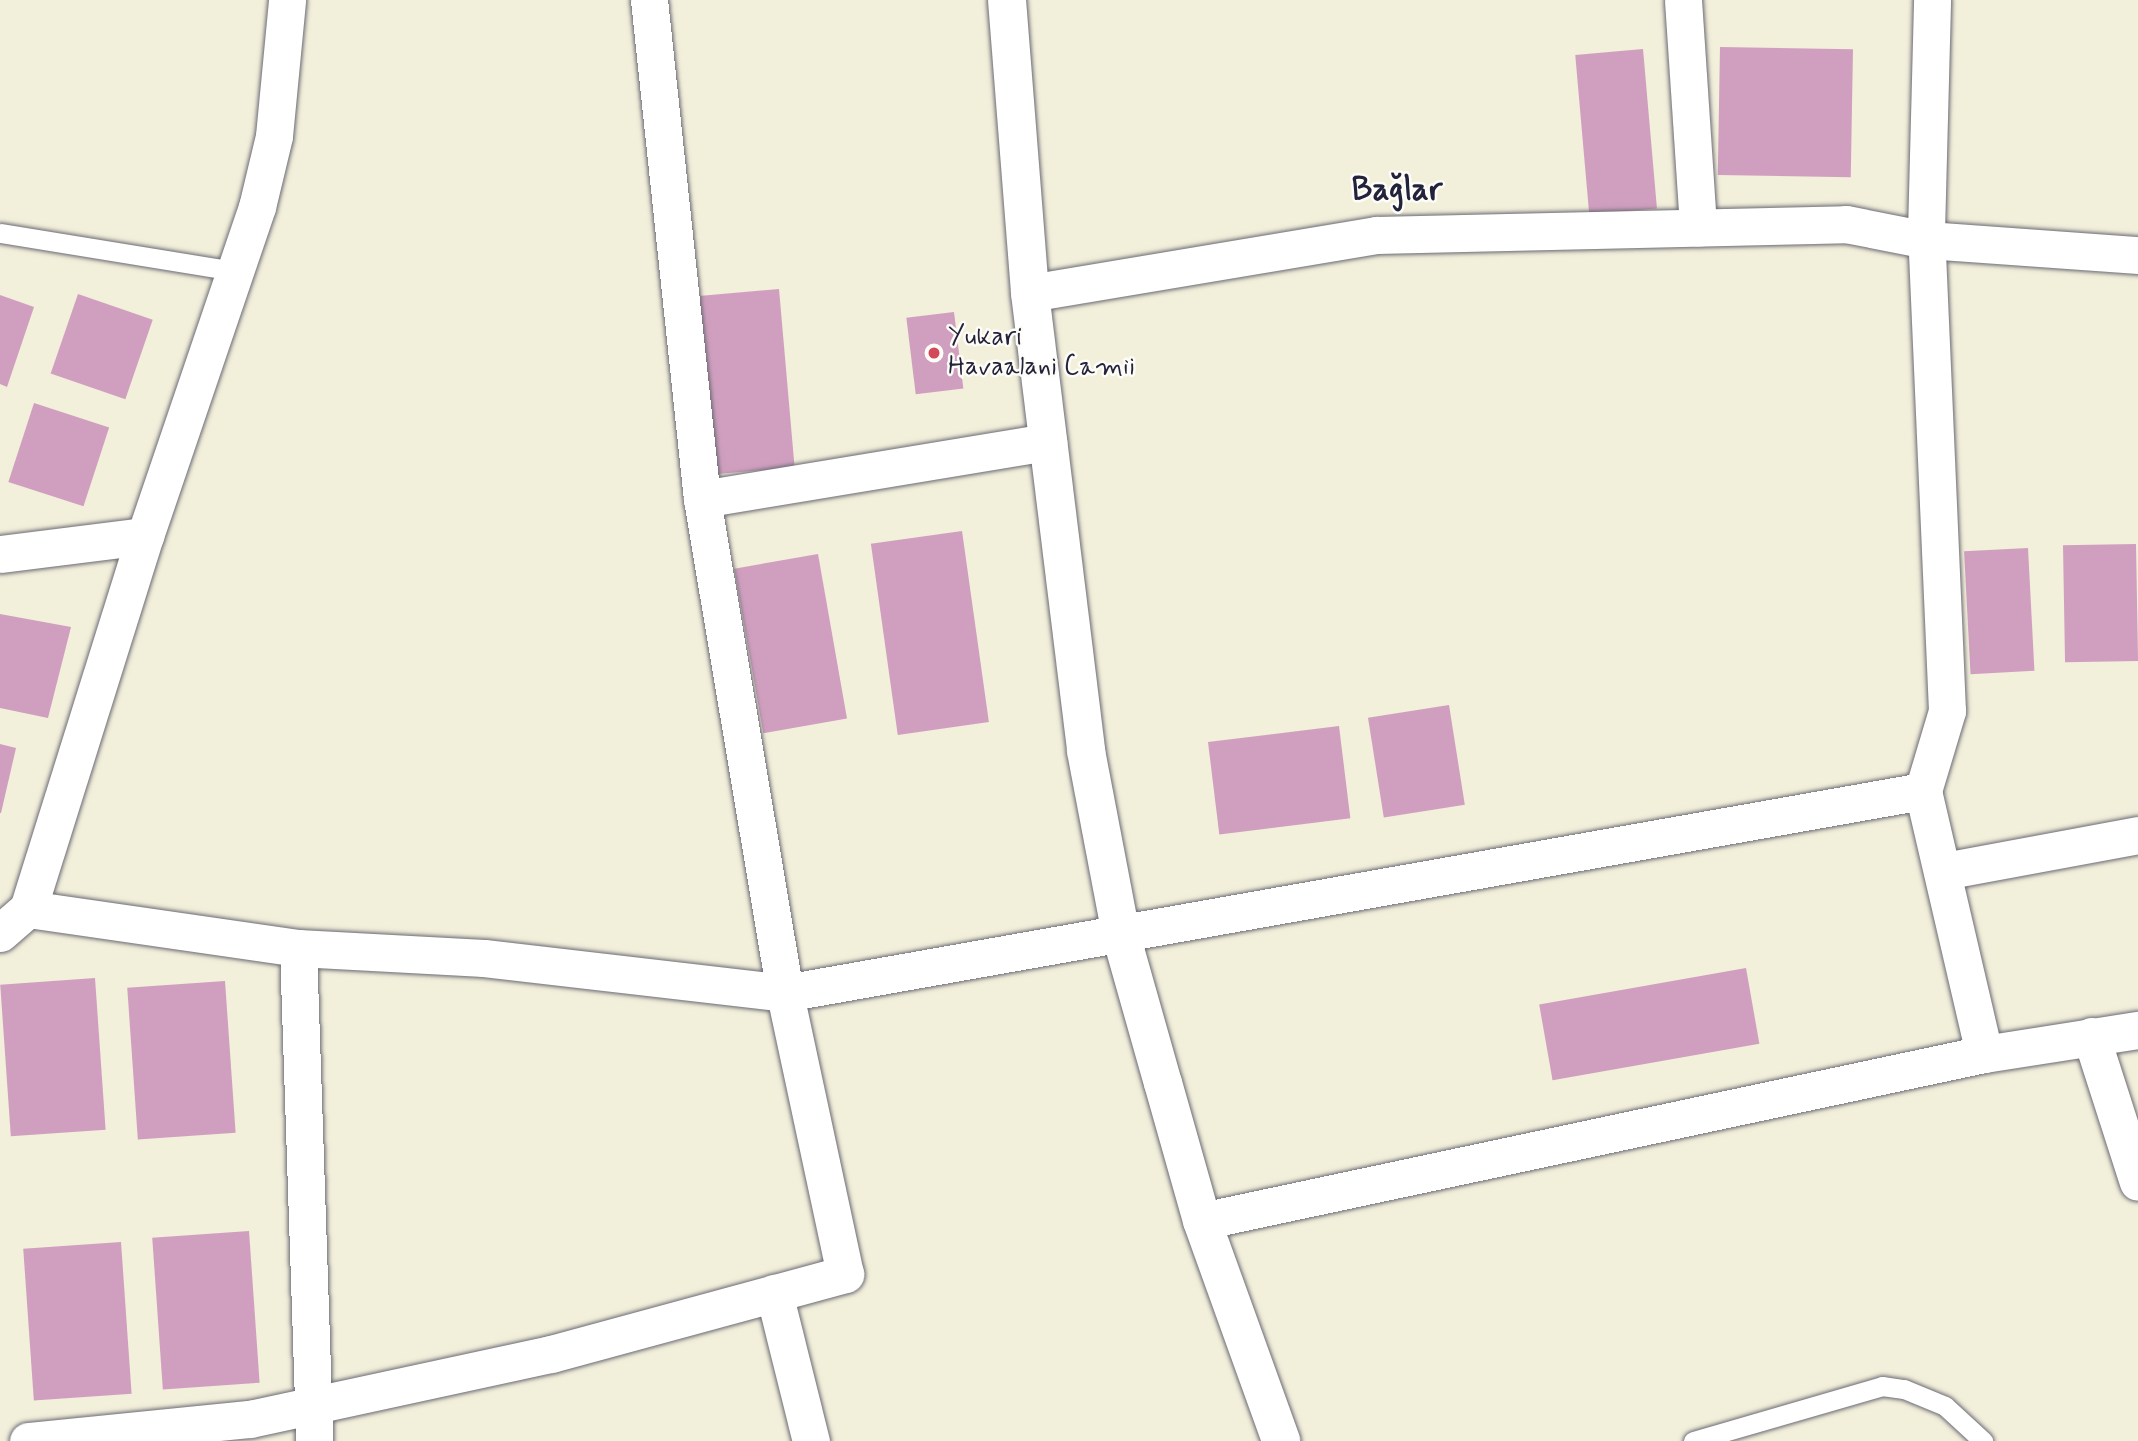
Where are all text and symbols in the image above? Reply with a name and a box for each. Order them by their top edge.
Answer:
district label: Bağlar [1352,171,1442,211]
place label: Yukari Havaalani Camii [948,322,1133,384]
marker: Yukari Havaalani Camii [926,345,942,361]

